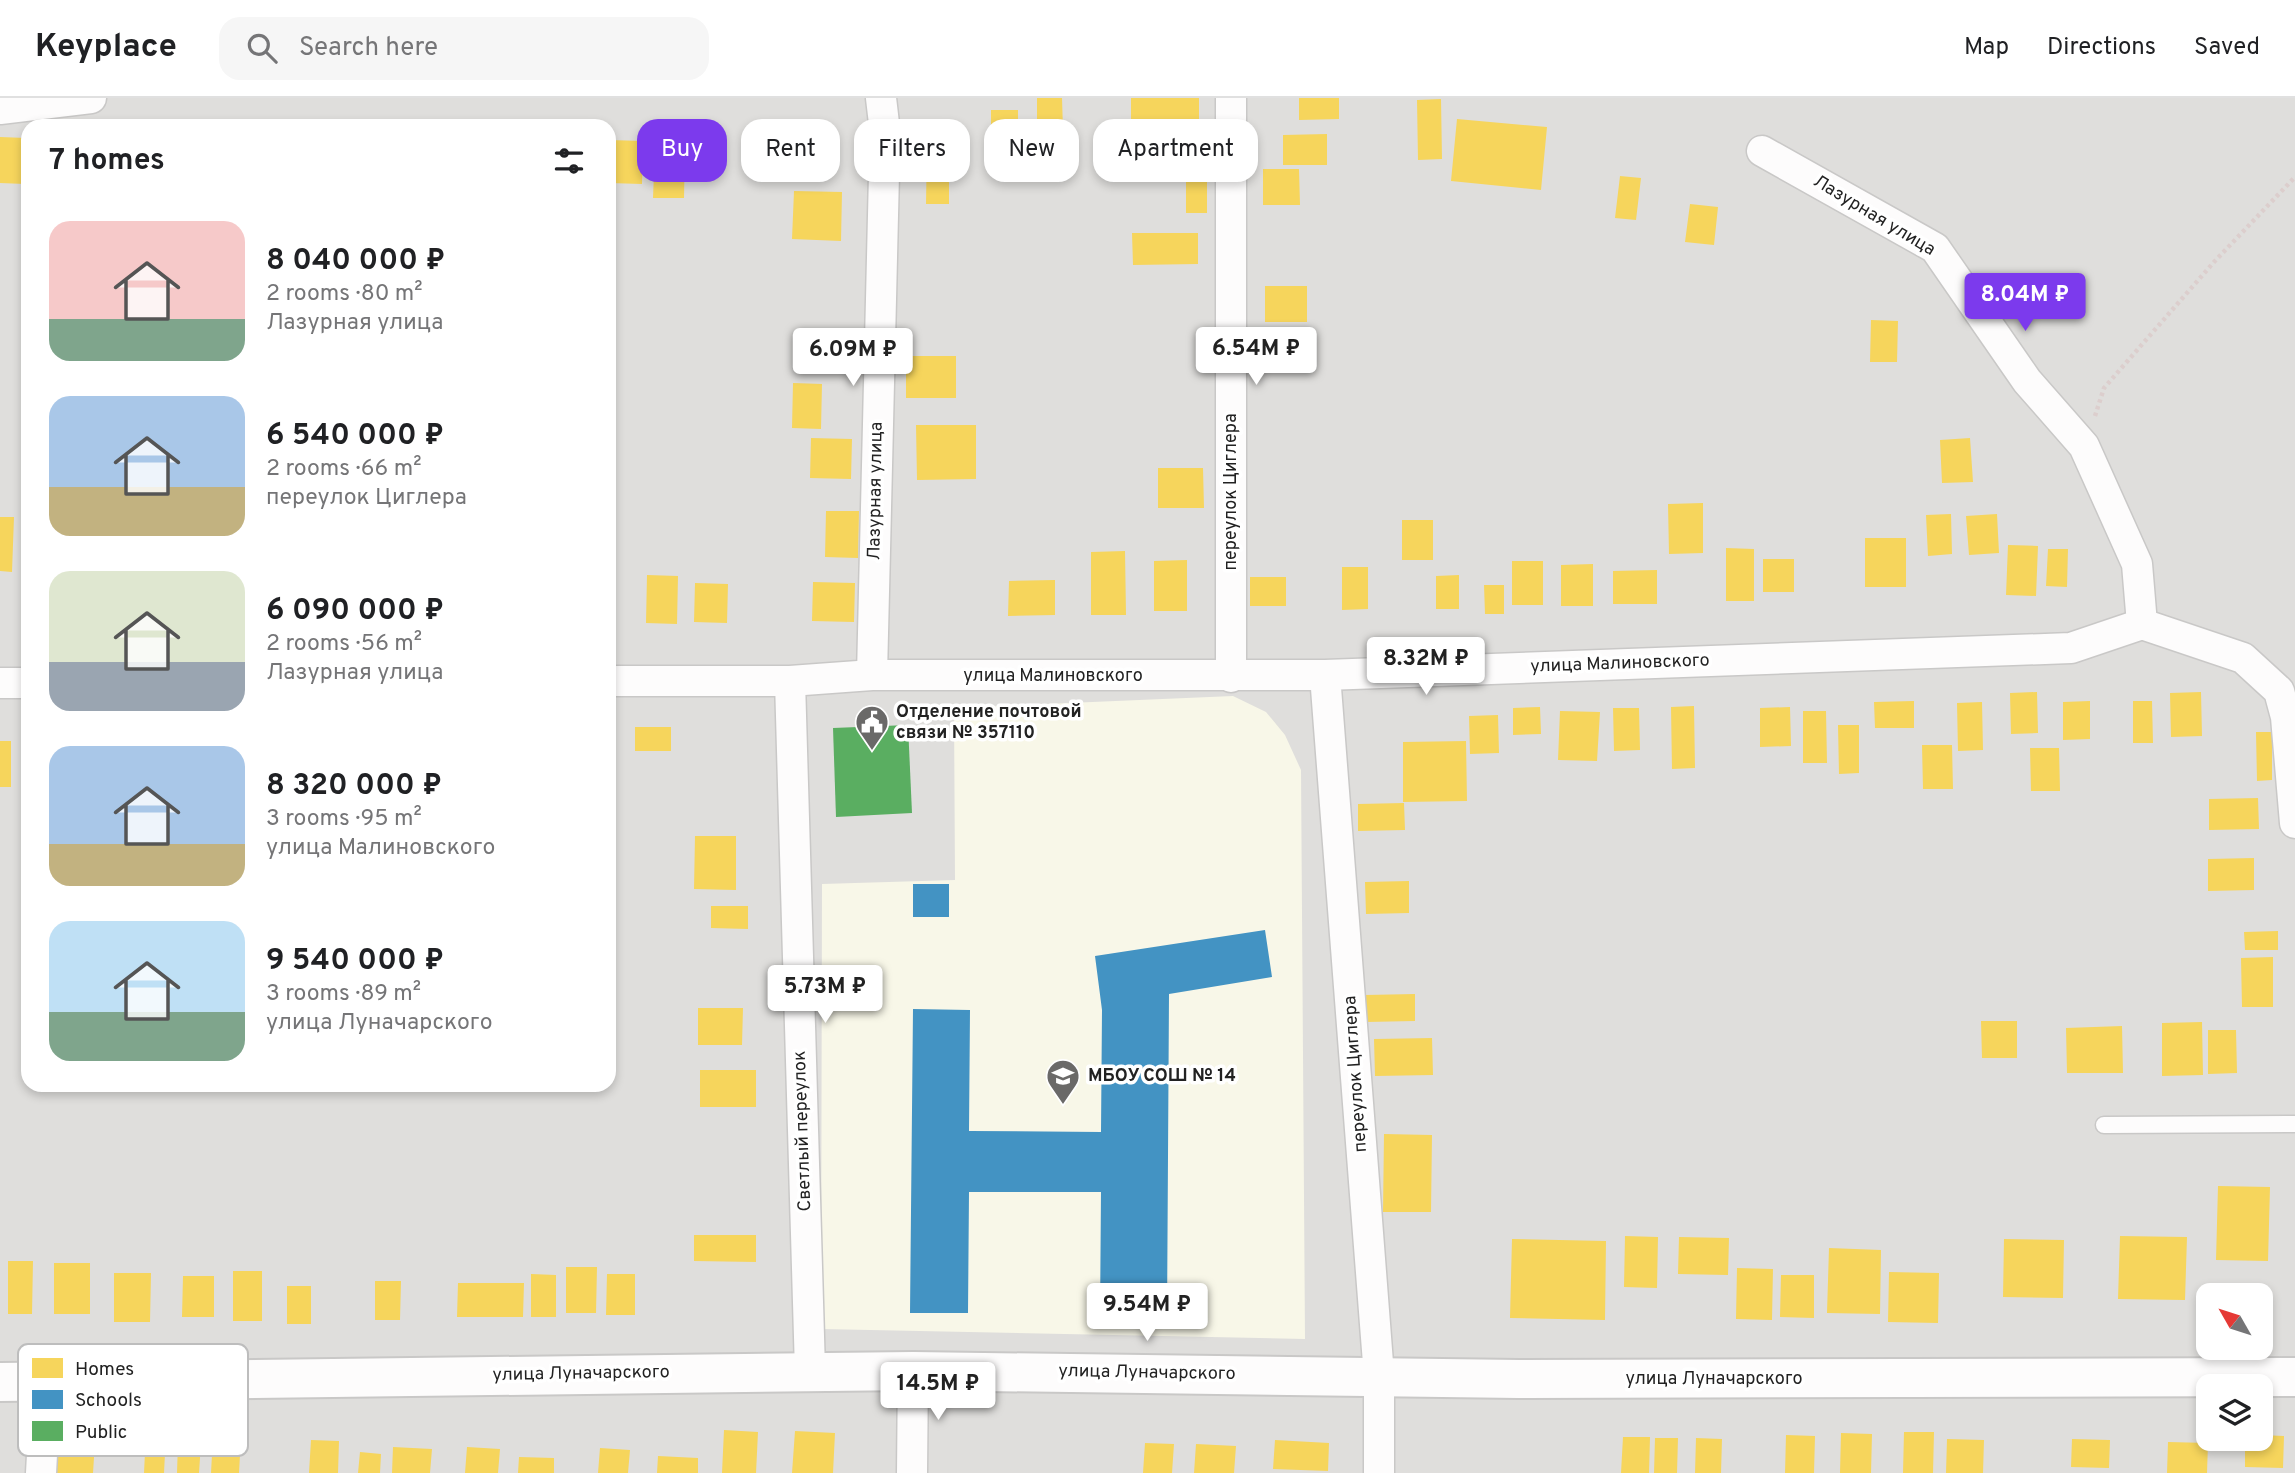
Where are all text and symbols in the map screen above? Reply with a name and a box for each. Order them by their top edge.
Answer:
search box [219,17,709,80]
text: Keyplace [35,27,177,69]
icon: search [243,29,281,67]
text: Search here [299,32,438,65]
text: Map [1964,33,2009,63]
text: Directions [2047,33,2156,63]
text: Saved [2194,33,2260,63]
chip: Buy [637,119,727,182]
chip: Rent [741,119,840,182]
chip: Filters [854,119,970,182]
chip: New [984,119,1079,182]
chip: Apartment [1093,119,1258,182]
icon: filters [550,142,588,180]
text: 7 homes [49,143,165,180]
street label: Лазурная улица [1809,170,1939,262]
text: 8 040 000 ₽ [266,243,445,280]
icon: home [105,249,189,333]
pin: 8.04M ₽ [1960,274,2090,333]
text: 2 rooms · 80 m² [266,280,423,309]
text: 8.04M ₽ [1981,281,2069,310]
text: Лазурная улица [266,309,443,338]
pin: 6.09M ₽ [788,328,918,388]
pin: 6.54M ₽ [1191,328,1321,387]
text: 6.54M ₽ [1212,335,1300,364]
text: 6.09M ₽ [809,336,897,365]
street label: переулок Циглера [1220,413,1243,571]
text: 6 540 000 ₽ [266,418,444,455]
street label: Лазурная улица [863,421,889,561]
icon: home [105,424,189,508]
text: 2 rooms · 66 m² [266,455,422,484]
text: переулок Циглера [266,484,467,513]
text: 6 090 000 ₽ [266,593,444,630]
icon: home [105,599,189,683]
text: 2 rooms · 56 m² [266,630,422,659]
pin: 8.32M ₽ [1361,638,1491,697]
text: 8.32M ₽ [1383,645,1469,674]
street label: улица Малиновского [1530,649,1710,679]
text: Лазурная улица [266,659,443,688]
street label: улица Малиновского [963,665,1143,688]
place label: Отделение почтовой связи № 357110 [896,701,1082,745]
public building icon: Отделение почтовой связи № 357110 [853,703,891,752]
text: 8 320 000 ₽ [266,768,442,805]
icon: home [105,774,189,858]
text: 3 rooms · 95 m² [266,805,422,834]
text: улица Малиновского [266,834,495,863]
text: 9 540 000 ₽ [266,943,444,980]
icon: home [105,949,189,1033]
pin: 5.73M ₽ [760,965,890,1025]
text: 5.73M ₽ [784,973,866,1002]
text: 3 rooms · 89 m² [266,980,421,1009]
street label: переулок Циглера [1339,995,1373,1153]
text: улица Луначарского [266,1009,492,1038]
street label: Светлый переулок [789,1050,817,1212]
school or university icon: МБОУ СОШ № 14 [1044,1057,1082,1106]
place label: МБОУ СОШ № 14 [1088,1065,1236,1088]
north arrow [2196,1283,2273,1360]
map controls [2196,1283,2273,1451]
pin: 9.54M ₽ [1082,1284,1212,1343]
text: 9.54M ₽ [1103,1291,1191,1320]
legend [18,1344,248,1456]
text: Homes [75,1358,134,1382]
street label: улица Луначарского [1058,1360,1236,1386]
street label: улица Луначарского [492,1361,670,1387]
pin: 14.5M ₽ [873,1362,1003,1422]
street label: улица Луначарского [1625,1368,1803,1391]
text: 14.5M ₽ [896,1370,980,1399]
button: layers [2196,1374,2273,1451]
text: Schools [75,1389,142,1413]
text: Public [75,1421,127,1445]

